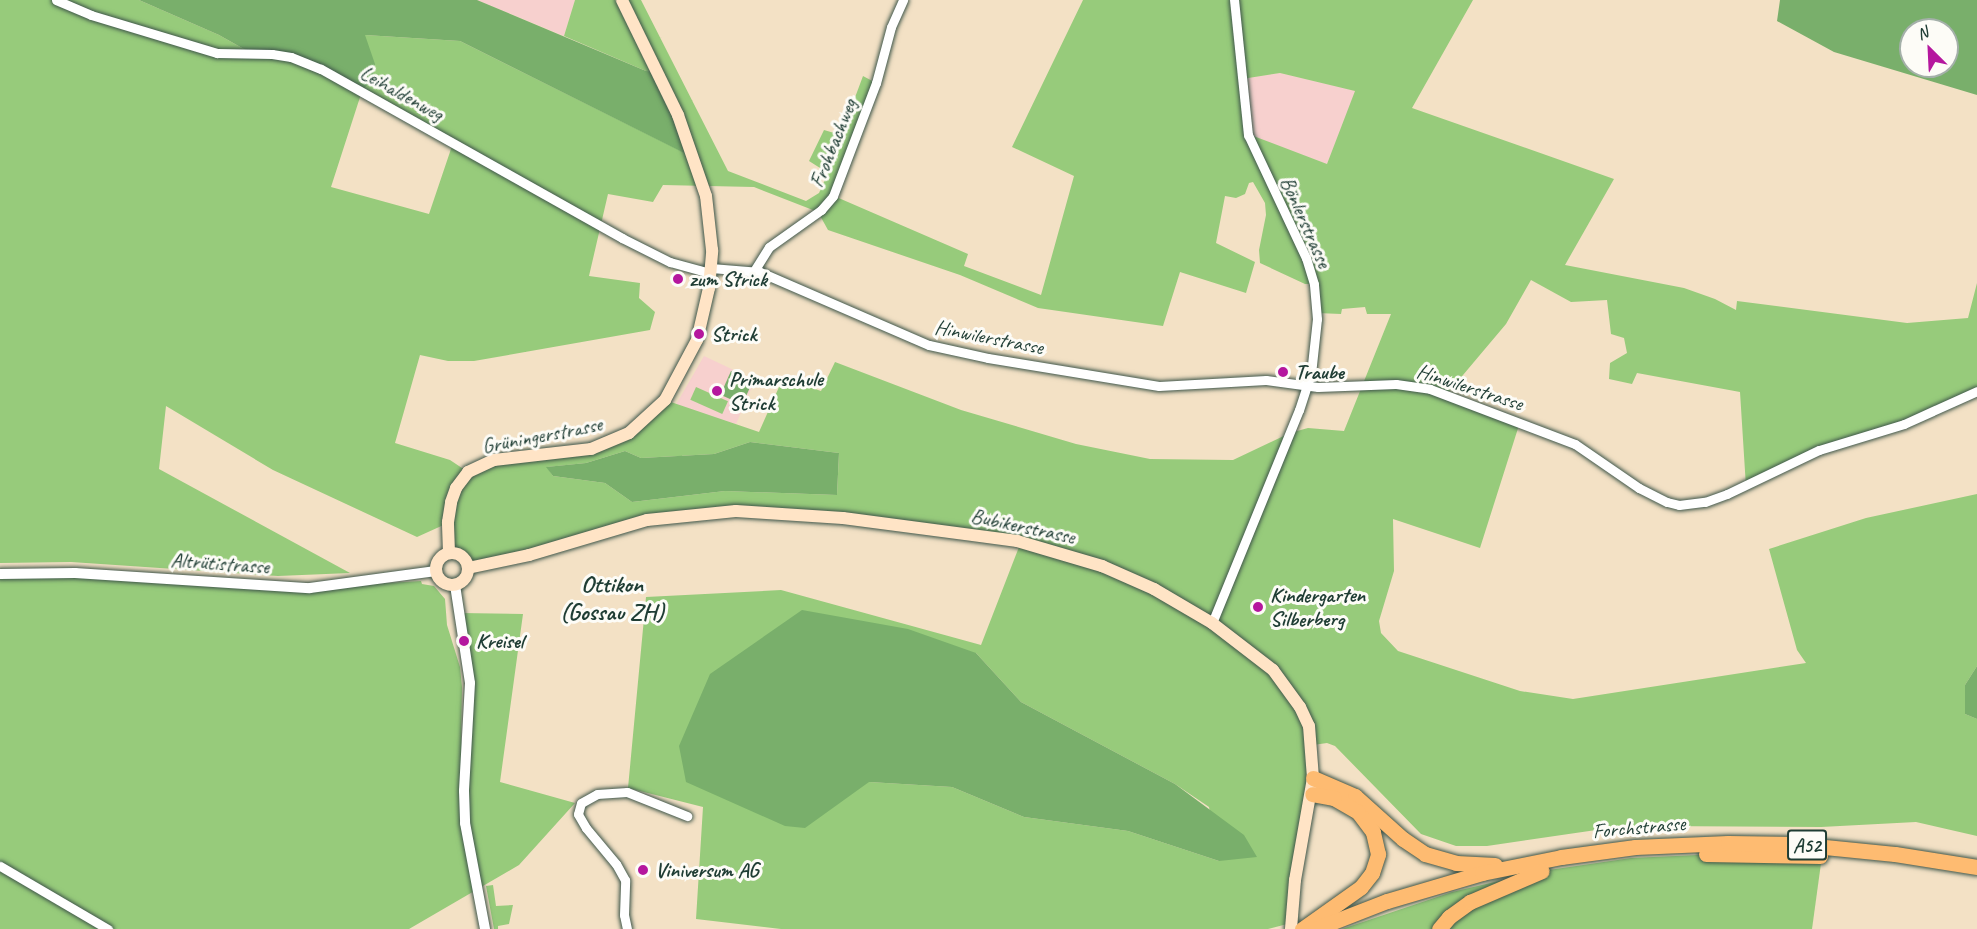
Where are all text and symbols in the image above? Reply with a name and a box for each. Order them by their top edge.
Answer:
north arrow [1899,18,1959,78]
text: N [1914,22,1931,45]
street label: Leihaldenweg [356,60,448,126]
street label: Frohbachweg [804,95,862,191]
street label: Bönlerstrasse [1275,173,1337,271]
place label: zum Strick [690,266,768,292]
marker: zum Strick [671,272,685,286]
street label: Hinwilerstrasse [933,314,1045,360]
place label: Strick [711,321,756,347]
marker: Strick [692,327,706,341]
street label: Hinwilerstrasse [1414,358,1526,416]
place label: Traube [1295,359,1344,385]
marker: Traube [1276,365,1290,379]
place label: Primarschule Strick [729,366,823,416]
marker: Primarschule Strick [710,384,724,398]
street label: Grüningerstrasse [480,411,604,459]
street label: Bubikerstrasse [969,503,1077,549]
street label: Altrütistrasse [170,547,270,579]
district label: Ottikon (Gossau ZH) [560,571,664,627]
place label: Kindergarten Silberberg [1270,582,1365,632]
marker: Kindergarten Silberberg [1251,600,1265,614]
place label: Kreisel [476,628,523,654]
marker: Kreisel [457,634,471,648]
street label: Forchstrasse [1592,810,1686,844]
road number: A52 [1786,828,1828,862]
place label: Viniversum AG [655,857,759,883]
marker: Viniversum AG [636,863,650,877]

